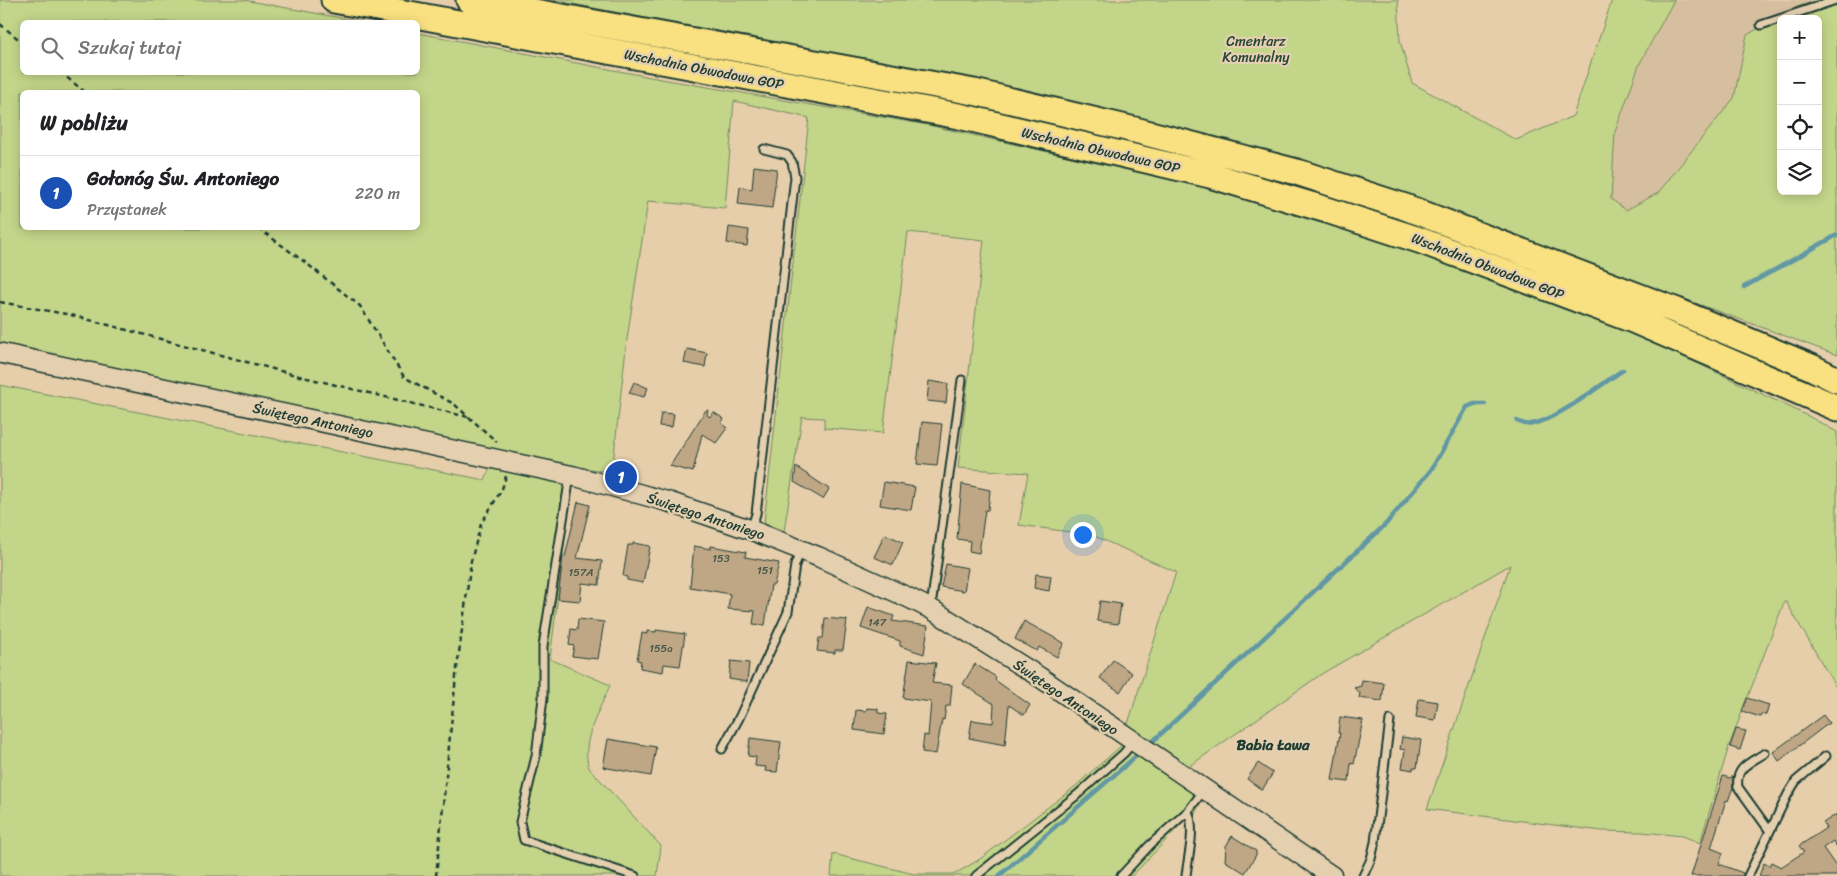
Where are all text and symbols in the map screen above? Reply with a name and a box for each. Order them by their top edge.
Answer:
map controls [1777,15,1822,195]
button: + [1777,15,1822,60]
search box [20,20,420,75]
park label: Cmentarz Komunalny [1222,29,1290,70]
text: Szukaj tutaj [78,31,181,64]
icon: search [38,34,66,62]
street label: Wschodnia Obwodowa GOP [622,42,787,97]
button: − [1777,60,1822,105]
text: W pobliżu [40,104,128,142]
button: locate [1777,105,1822,150]
street label: Wschodnia Obwodowa GOP [1019,120,1184,181]
button: layers [1777,150,1822,195]
text: Gołonóg Św. Antoniego [87,162,279,195]
text: 1 [53,179,59,208]
text: 220 m [355,179,400,208]
text: Przystanek [87,195,167,224]
street label: Wschodnia Obwodowa GOP [1408,226,1569,307]
street label: Świętego Antoniego [250,395,376,445]
pin: 1 [605,458,637,496]
street label: Świętego Antoniego [644,486,768,547]
your location [1070,522,1096,548]
house number: 153 [712,549,730,568]
house number: 151 [757,561,773,580]
house number: 157A [569,563,593,582]
house number: 147 [868,613,887,632]
house number: 155a [649,639,673,658]
street label: Świętego Antoniego [1008,653,1124,742]
district label: Babia Ława [1236,732,1310,758]

